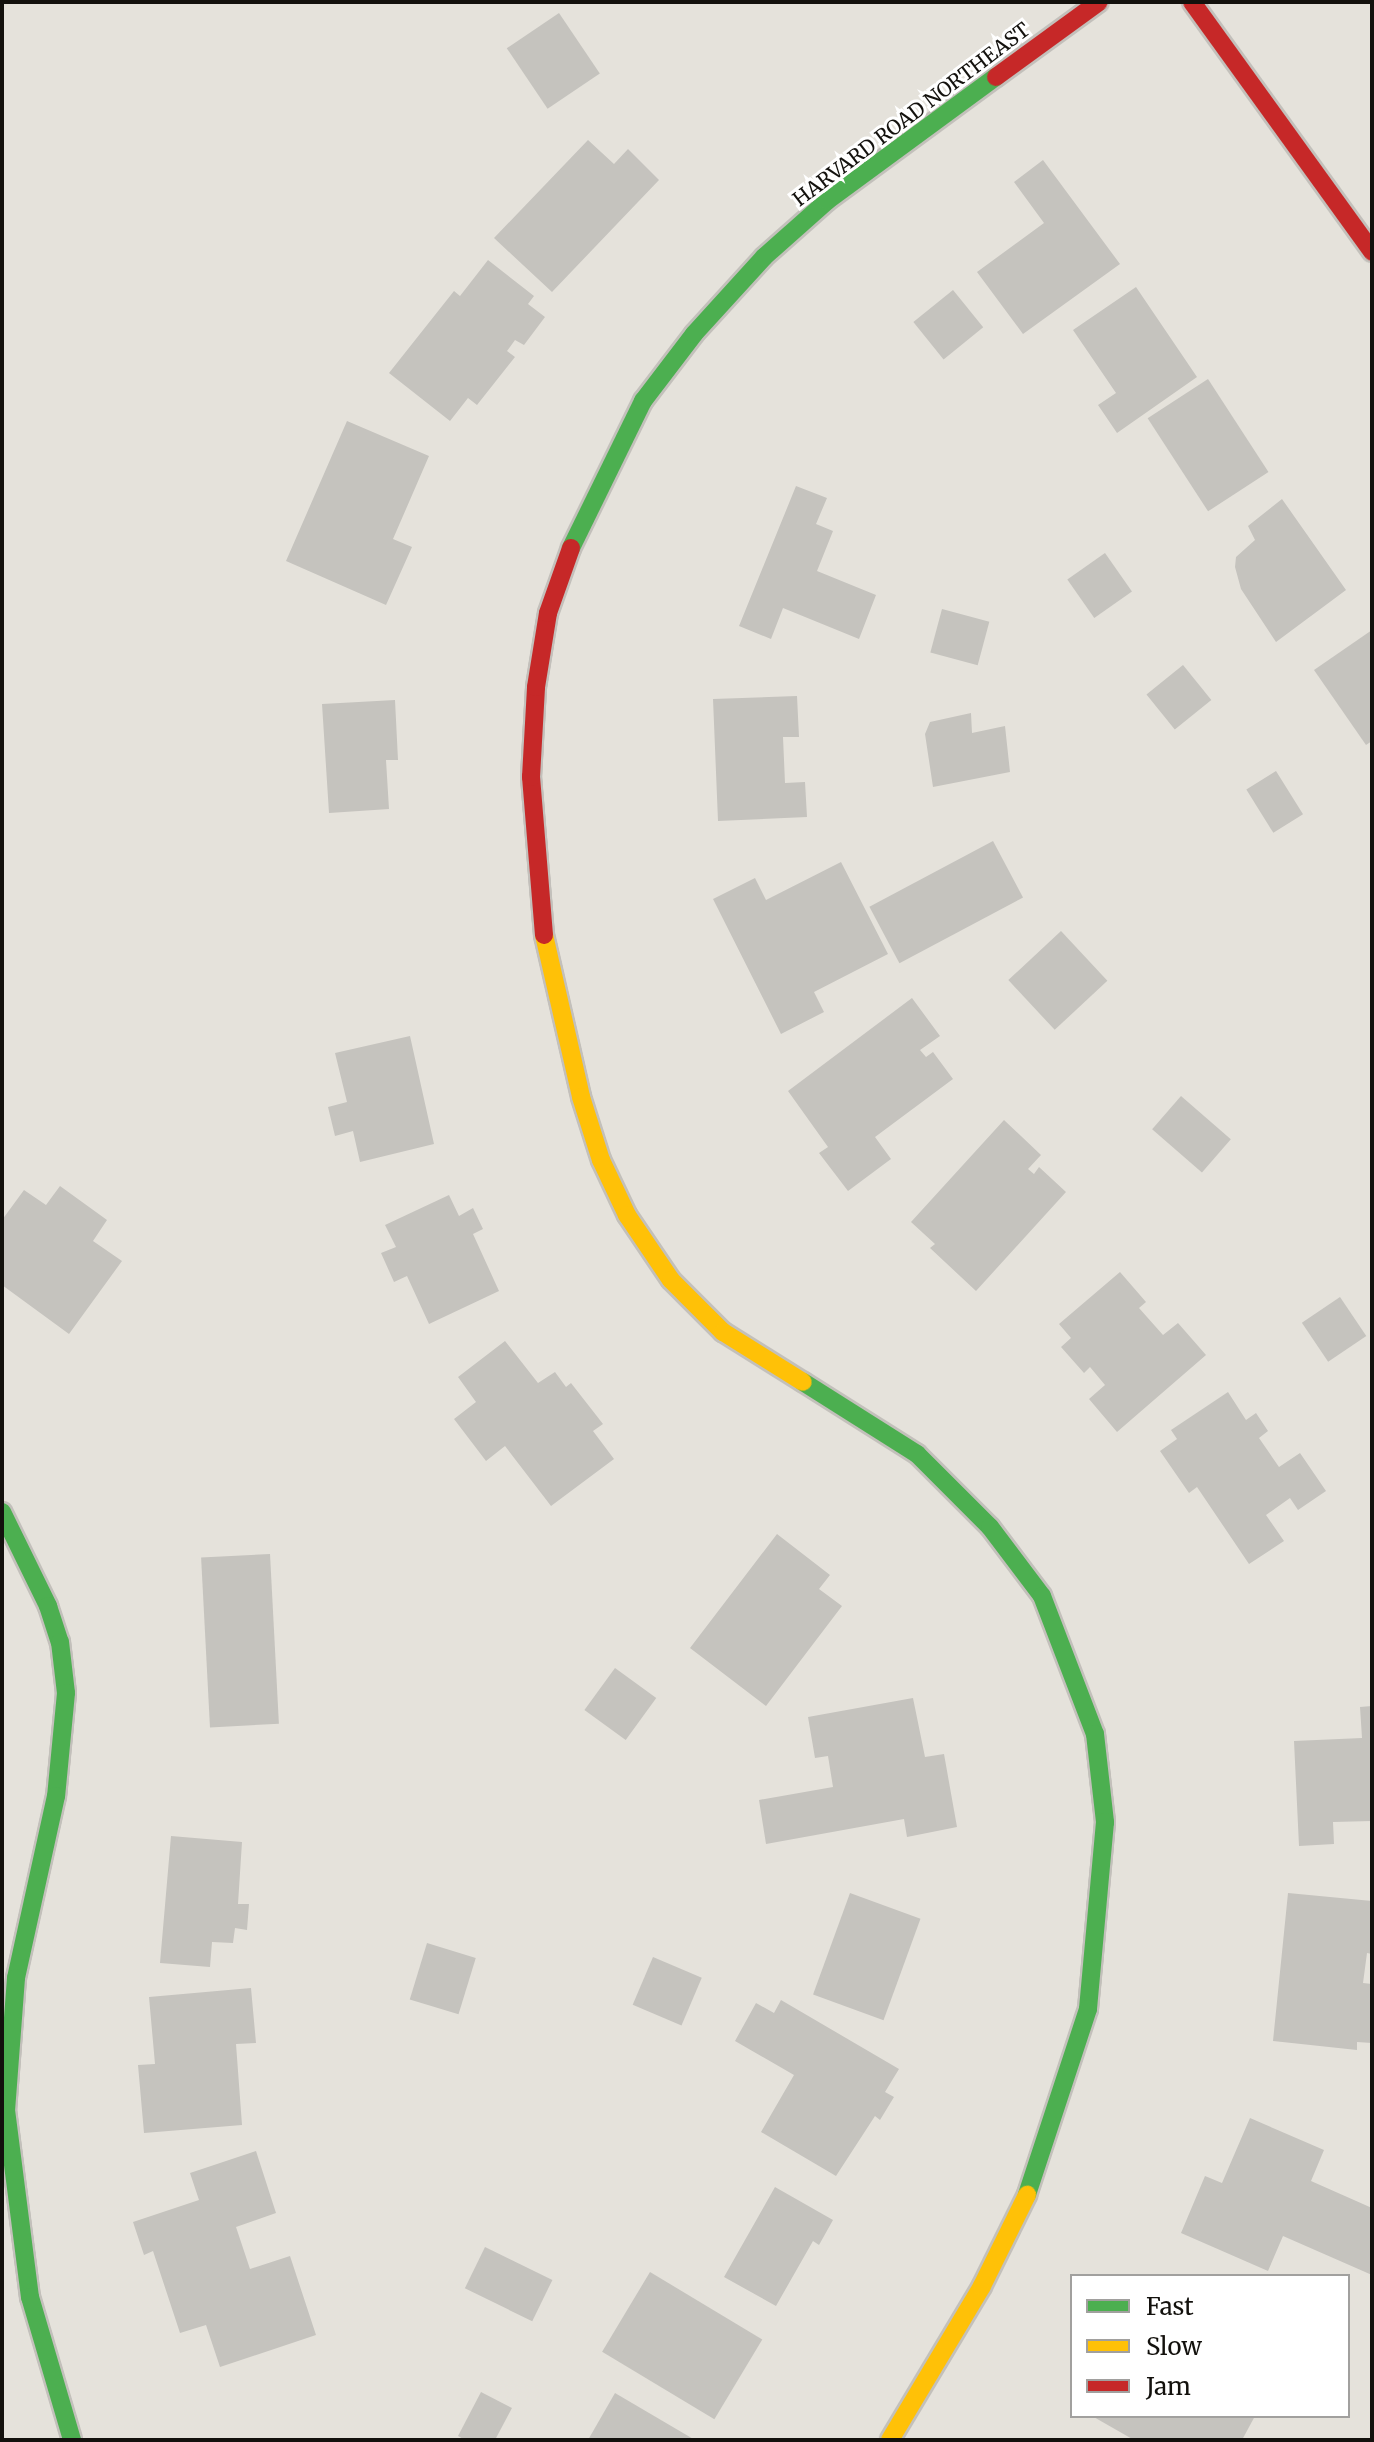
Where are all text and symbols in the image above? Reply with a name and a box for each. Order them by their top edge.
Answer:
street label: HARVARD ROAD NORTHEAST [788,17,1034,211]
legend [1070,2274,1350,2418]
text: Fast [1146,2291,1194,2322]
text: Slow [1146,2331,1202,2362]
text: Jam [1146,2371,1191,2402]

